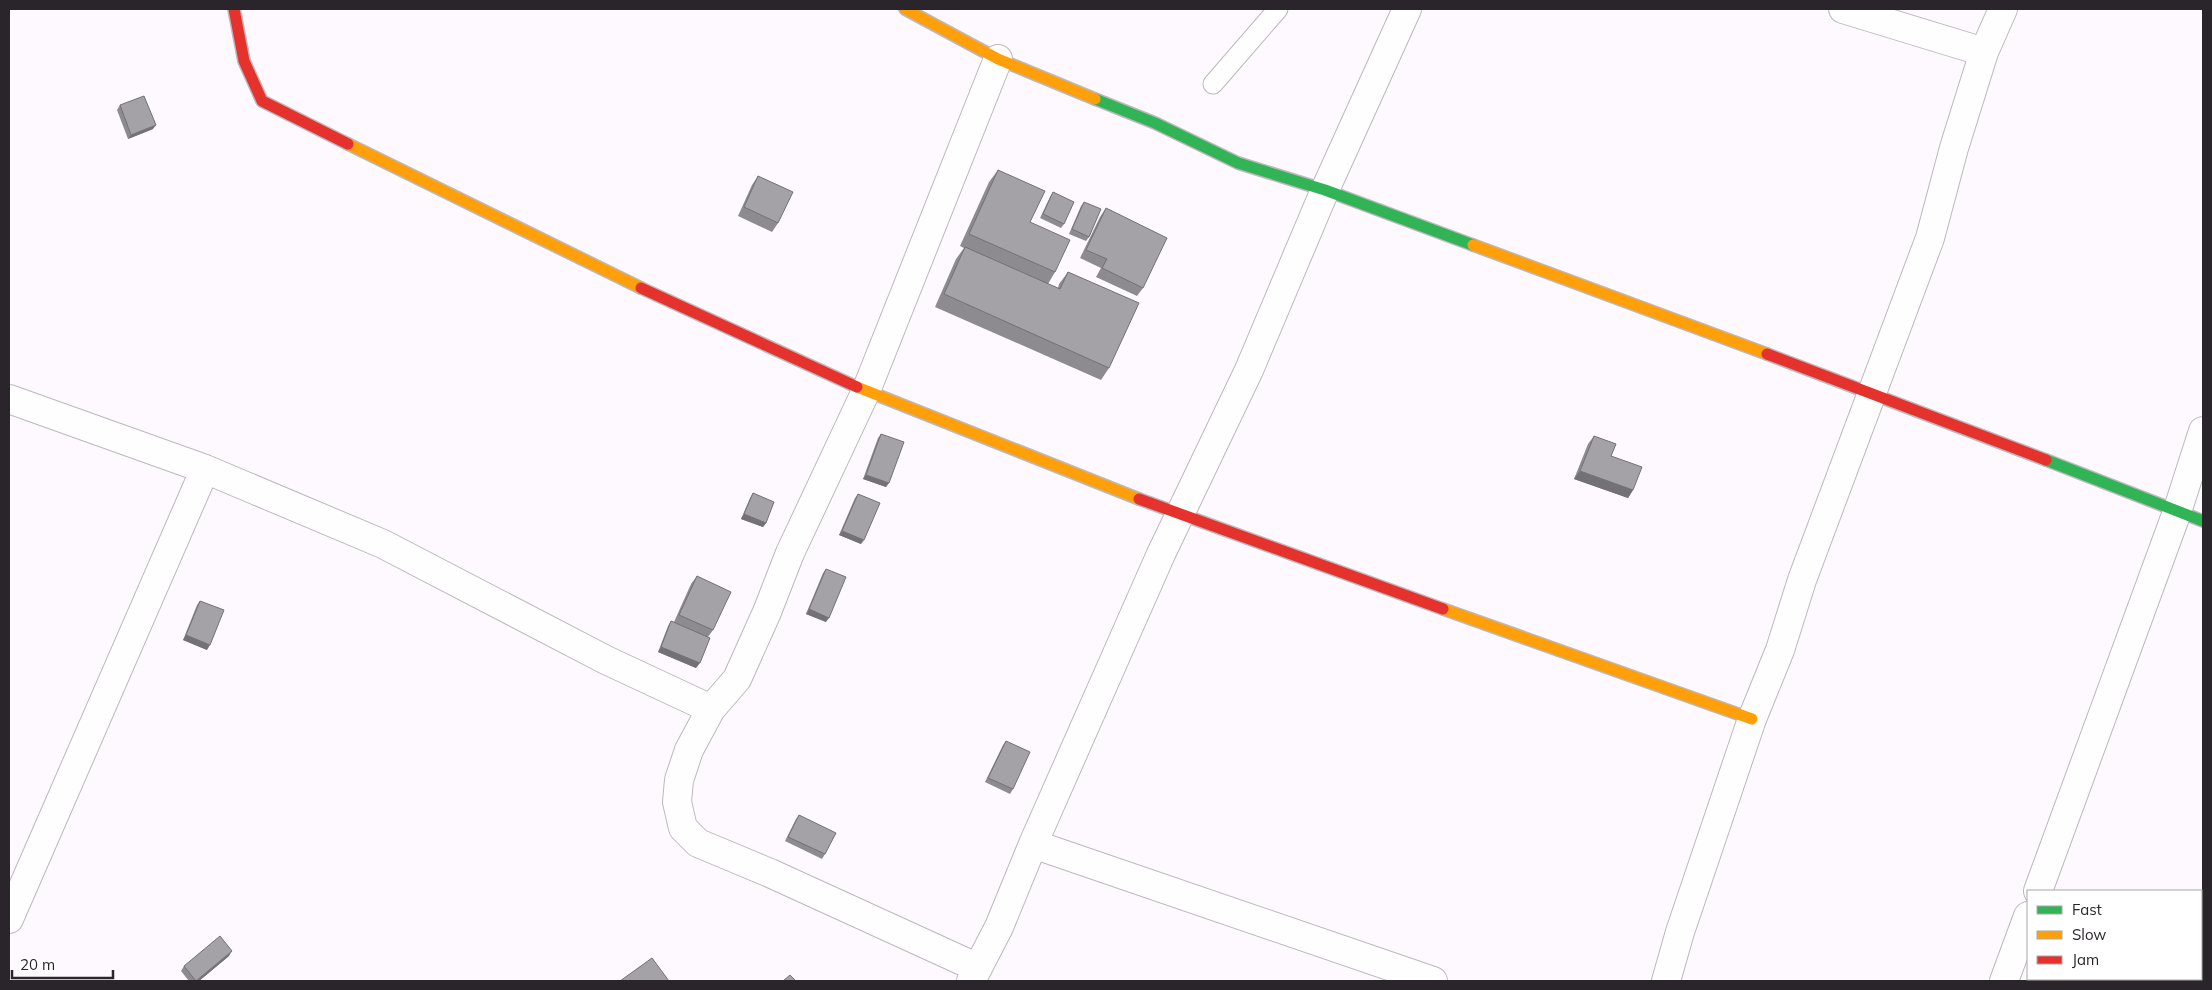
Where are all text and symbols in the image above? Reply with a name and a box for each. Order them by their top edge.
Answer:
legend [2027,890,2202,980]
text: Fast [2072,900,2102,919]
text: Slow [2072,925,2106,944]
scale bar [12,948,114,980]
text: Jam [2072,950,2099,969]
text: 20 m [20,955,55,974]

